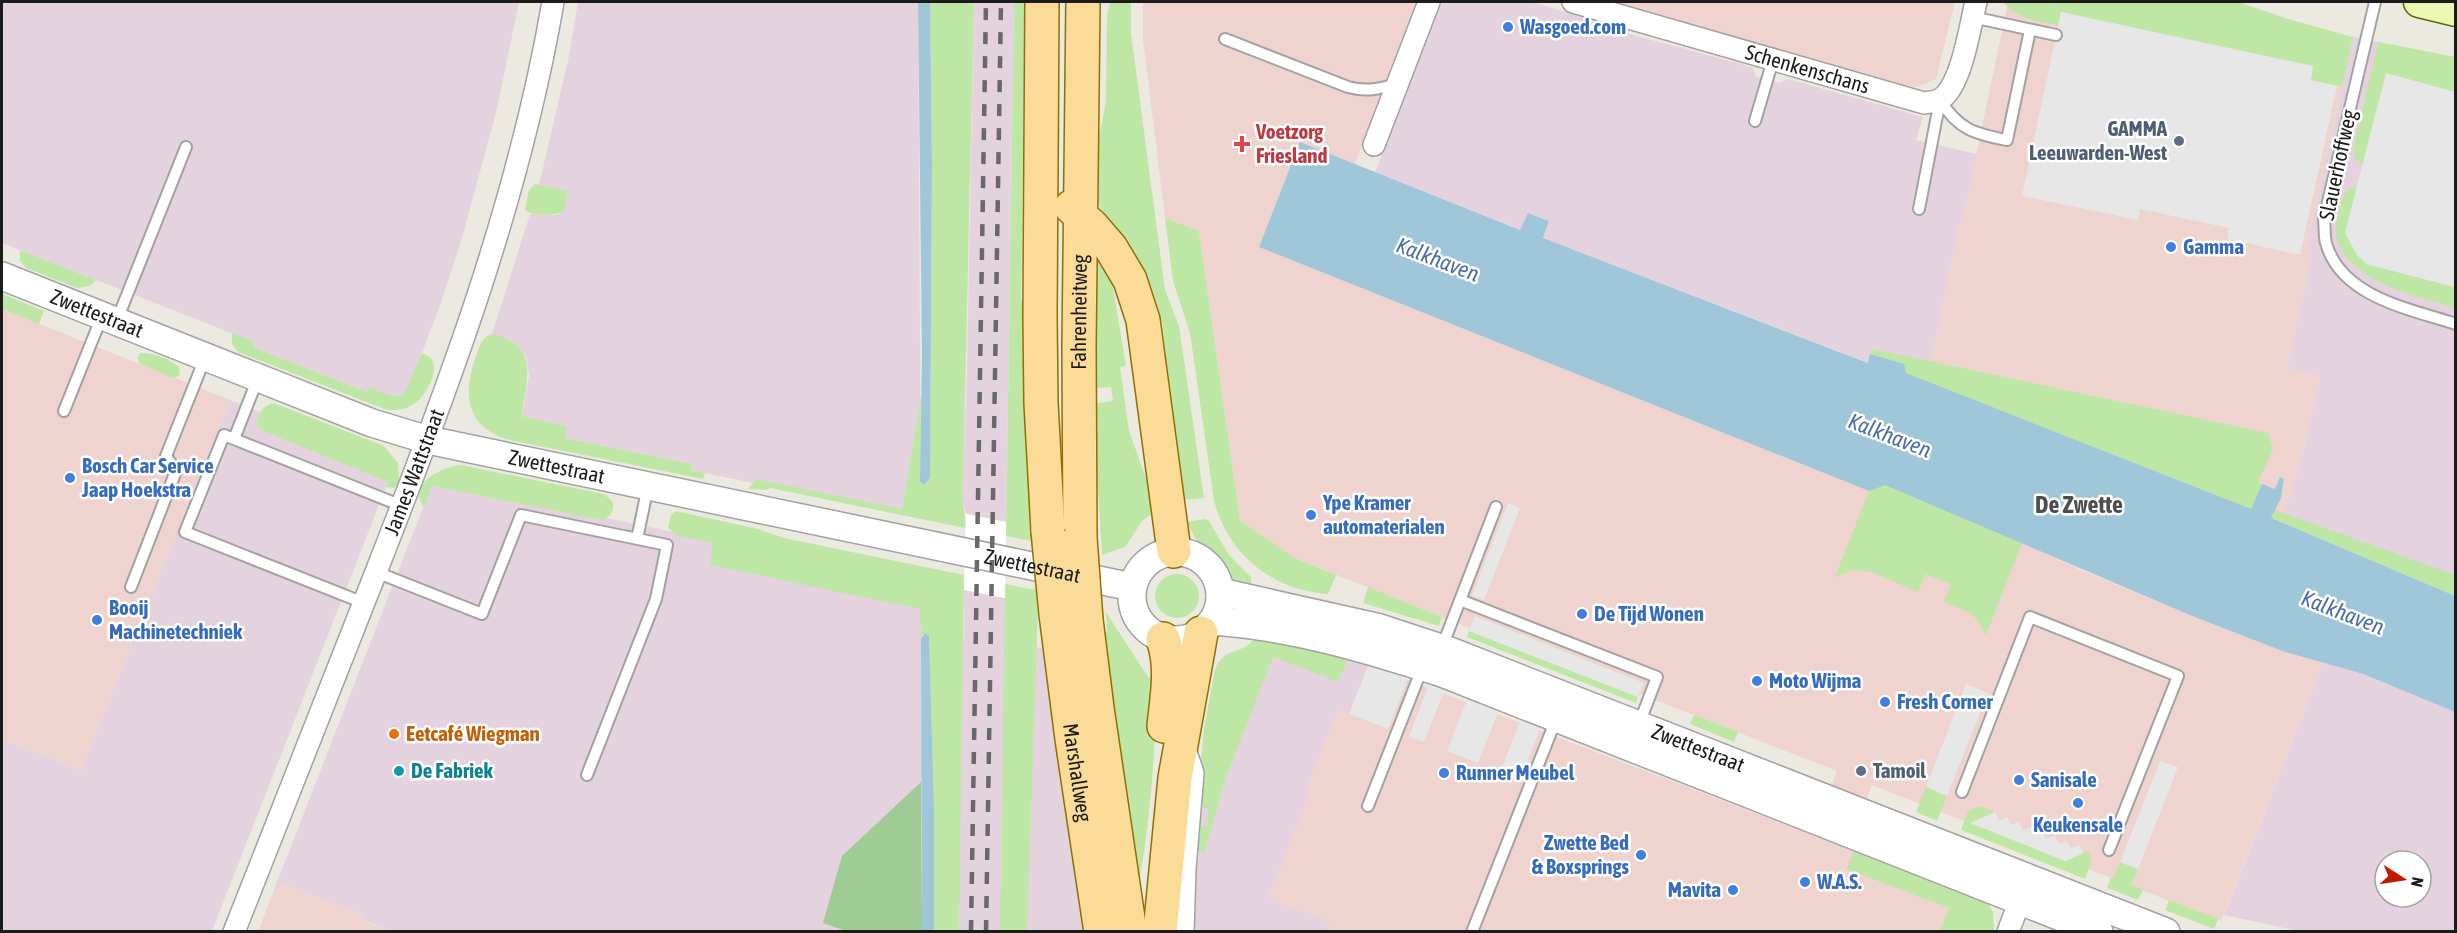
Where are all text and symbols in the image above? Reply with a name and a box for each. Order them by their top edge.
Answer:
place label: Wasgoed.com [1519,14,1626,38]
marker: Wasgoed.com [1501,20,1515,34]
street label: Schenkenschans [1743,39,1873,98]
street label: Slauerhoffweg [2314,107,2360,222]
place label: GAMMA Leeuwarden-West [2029,116,2168,164]
place label: Voetzorg Friesland [1255,119,1328,167]
marker: GAMMA Leeuwarden-West [2172,134,2186,148]
marker: Voetzorg Friesland [1233,135,1251,153]
water label: Kalkhaven [1393,231,1483,287]
place label: Gamma [2183,234,2244,258]
marker: Gamma [2164,240,2178,254]
street label: Fahrenheitweg [1066,254,1091,370]
street label: Zwettestraat [47,284,147,342]
street label: James Wattstraat [379,406,448,538]
water label: Kalkhaven [1845,407,1935,463]
street label: Zwettestraat [507,444,607,488]
place label: Bosch Car Service Jaap Hoekstra [81,453,214,501]
marker: Bosch Car Service Jaap Hoekstra [63,471,77,485]
place label: Ype Kramer automaterialen [1322,490,1445,538]
district label: De Zwette [2035,491,2123,518]
marker: Ype Kramer automaterialen [1304,508,1318,522]
street label: Zwettestraat [982,543,1083,587]
water label: Kalkhaven [2298,584,2388,640]
place label: Booij Machinetechniek [109,595,243,643]
place label: De Tijd Wonen [1594,601,1704,625]
marker: De Tijd Wonen [1575,607,1589,621]
marker: Booij Machinetechniek [90,613,104,627]
place label: Moto Wijma [1769,668,1862,692]
marker: Moto Wijma [1750,674,1764,688]
place label: Fresh Corner [1897,689,1993,713]
marker: Fresh Corner [1878,695,1892,709]
street label: Zwettestraat [1648,718,1748,776]
place label: Eetcafé Wiegman [406,721,540,745]
street label: Marshallweg [1059,722,1097,823]
marker: Eetcafé Wiegman [387,727,401,741]
place label: De Fabriek [411,758,493,782]
place label: Tamoil [1873,758,1926,782]
place label: Runner Meubel [1456,760,1575,784]
marker: De Fabriek [392,764,406,778]
marker: Tamoil [1854,764,1868,778]
marker: Runner Meubel [1437,766,1451,780]
place label: Sanisale [2031,767,2097,791]
marker: Sanisale [2012,773,2026,787]
marker: Keukensale [2071,796,2085,810]
place label: Keukensale [2033,812,2123,836]
place label: Zwette Bed & Boxsprings [1532,830,1630,878]
marker: Zwette Bed & Boxsprings [1634,848,1648,862]
north arrow [2373,849,2433,909]
place label: W.A.S. [1816,869,1862,893]
marker: W.A.S. [1798,875,1812,889]
text: N [2408,876,2427,889]
place label: Mavita [1668,877,1721,901]
marker: Mavita [1726,883,1740,897]

